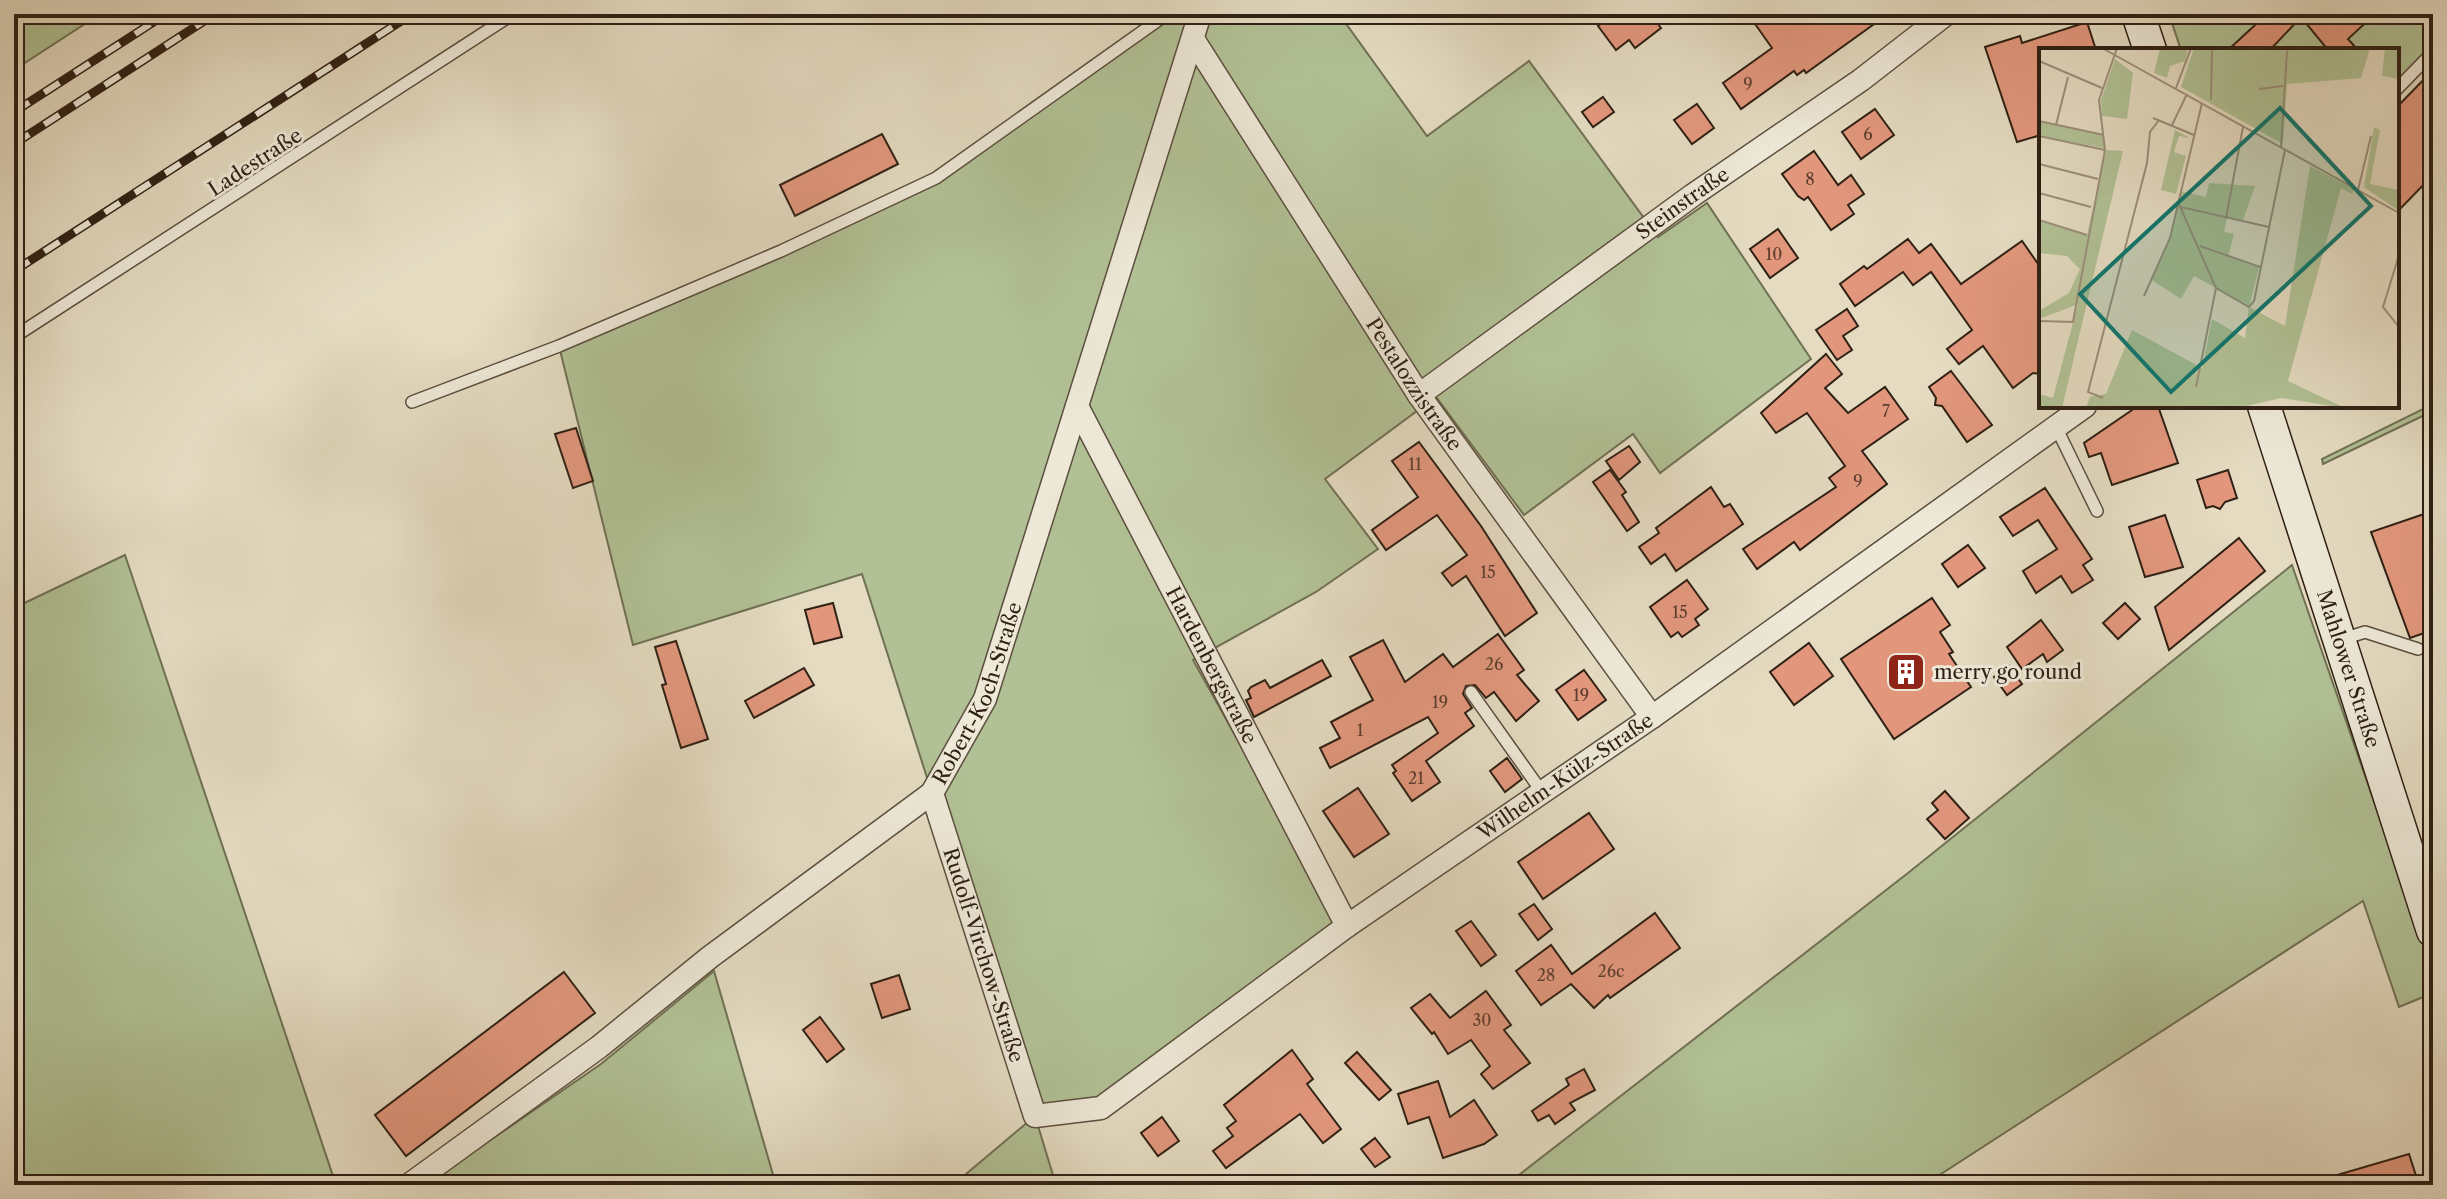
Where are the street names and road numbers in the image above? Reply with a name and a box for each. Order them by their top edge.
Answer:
street label: Ladestraße [204,123,306,201]
street label: Steinstraße [1631,162,1734,244]
street label: Pestalozzistraße [1361,313,1467,455]
street label: Hardenbergstraße [1161,583,1262,748]
street label: Mahlower Straße [2312,587,2385,751]
street label: Robert-Koch-Straße [927,599,1027,789]
street label: Wilhelm-Külz-Straße [1472,708,1657,846]
street label: Rudolf-Virchow-Straße [938,845,1029,1065]

